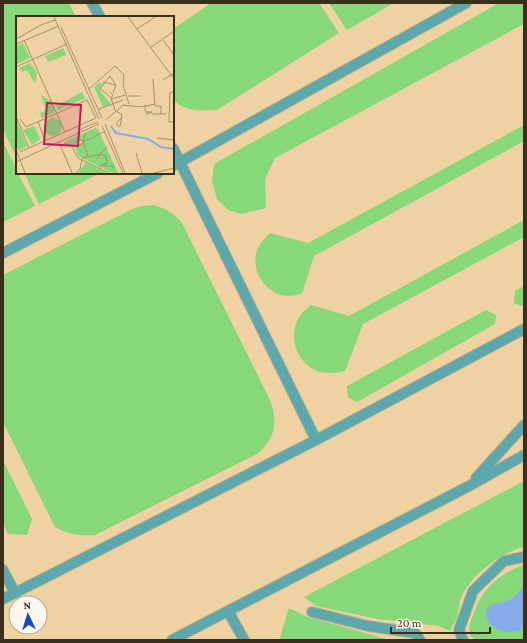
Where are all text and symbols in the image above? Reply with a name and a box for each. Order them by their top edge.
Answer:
inset map [16,16,174,174]
north arrow [8,595,48,635]
text: N [23,599,32,611]
scale bar [391,609,490,635]
text: 20 m [397,616,422,630]

